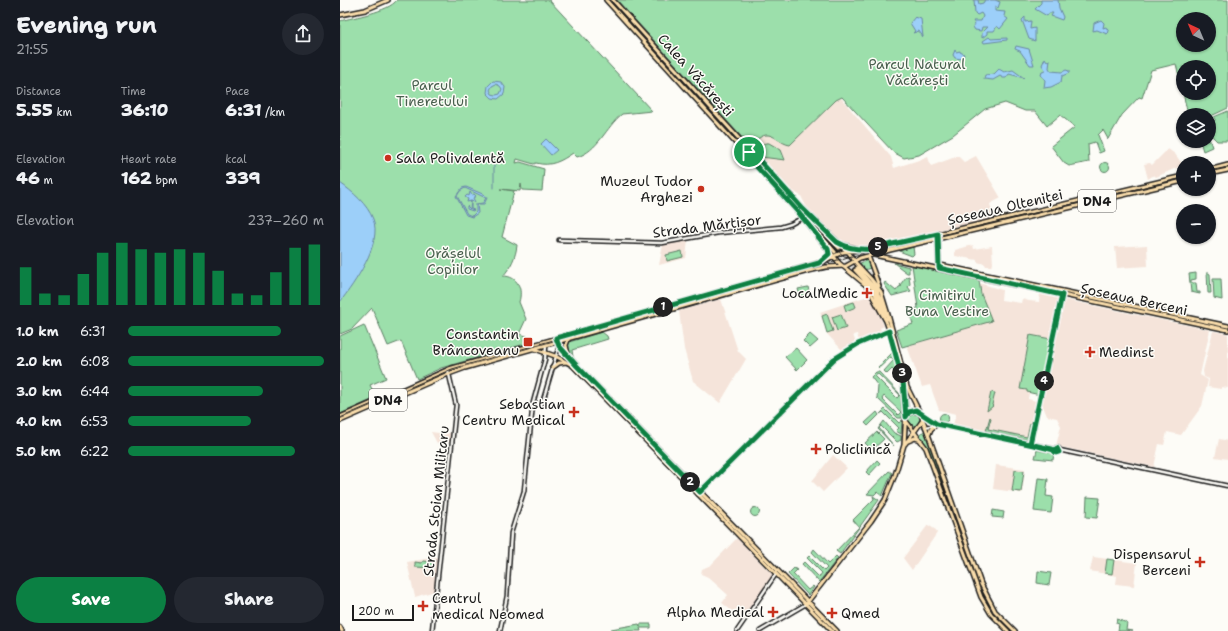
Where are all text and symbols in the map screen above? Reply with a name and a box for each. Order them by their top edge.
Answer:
text: Evening run [16,11,157,40]
north arrow [1176,12,1216,52]
map controls [1176,12,1216,244]
button: share [282,13,324,55]
street label: Calea Văcărești [653,30,738,121]
text: 21:55 [16,41,48,58]
park label: Parcul Natural Văcărești [868,55,966,90]
button: locate [1176,60,1216,100]
park label: Parcul Tineretului [396,76,468,110]
text: Distance [16,84,61,99]
text: Time [121,84,146,99]
text: Pace [225,84,250,99]
text: 5.55 [16,99,53,121]
text: 36:10 [121,99,169,121]
text: 6:31 [225,99,262,121]
text: km [53,105,72,120]
text: /km [262,105,285,120]
button: layers [1176,108,1216,148]
pin [732,135,766,169]
icon: arrive [738,141,760,163]
place label: Sala Polivalentă [396,149,505,167]
text: Elevation [16,152,65,167]
text: Heart rate [121,152,177,167]
text: kcal [225,152,247,167]
marker: Sala Polivalentă [383,153,393,163]
button: + [1176,156,1216,196]
text: 46 [16,167,40,189]
text: 162 [121,167,152,189]
text: 339 [225,167,261,189]
place label: Muzeul Tudor Arghezi [600,172,693,206]
text: m [40,173,53,188]
text: bpm [152,173,178,188]
marker: Muzeul Tudor Arghezi [696,184,706,194]
street label: Șoseaua Olteniței [946,185,1065,230]
road number: DN4 [1078,190,1116,212]
button: − [1176,204,1216,244]
street label: Strada Mărțișor [652,210,763,243]
text: Elevation [16,212,74,229]
text: 237–260 m [247,212,324,229]
pin: 5 [868,237,888,257]
text: 5 [875,239,881,254]
park label: Orășelul Copiilor [425,244,481,278]
street label: Șoseaua Berceni [1079,279,1189,320]
place label: LocalMedic [782,284,858,302]
park label: Cimitirul Buna Vestire [905,286,989,320]
marker: LocalMedic [861,287,873,299]
pin: 1 [653,297,673,317]
text: 1 [660,299,666,314]
text: 1.0 km [16,323,58,340]
text: 6:31 [80,323,105,340]
place label: Constantin Brâncoveanu [433,325,519,359]
marker: Constantin Brâncoveanu [522,336,534,348]
place label: Medinst [1099,343,1154,361]
marker: Medinst [1084,346,1096,358]
text: 2.0 km [16,353,62,370]
text: 6:08 [80,353,110,370]
pin: 3 [892,363,912,383]
text: 3 [898,365,906,380]
pin: 4 [1034,371,1054,391]
text: 4 [1040,373,1048,388]
text: 3.0 km [16,383,62,400]
text: 6:44 [80,383,109,400]
road number: DN4 [369,389,407,411]
place label: Sebastian Centru Medical [462,395,566,429]
marker: Sebastian Centru Medical [568,406,580,418]
text: 4.0 km [16,413,62,430]
text: 6:53 [80,413,108,430]
street label: Strada Stoian Militaru [419,425,453,577]
place label: Policlinică [825,440,892,458]
text: 5.0 km [16,443,61,460]
text: 6:22 [80,443,109,460]
marker: Policlinică [810,443,822,455]
pin: 2 [680,472,700,492]
text: 2 [686,474,694,489]
place label: Dispensarul Berceni [1113,545,1192,579]
marker: Dispensarul Berceni [1194,556,1206,568]
button: Save [16,577,166,623]
button: Share [174,577,324,623]
place label: Centrul medical Neomed [432,589,544,623]
marker: Centrul medical Neomed [417,600,429,612]
scale bar [352,603,414,622]
place label: Alpha Medical [666,603,765,621]
text: 200 m [358,604,394,619]
place label: Qmed [841,604,880,622]
marker: Alpha Medical [767,606,779,618]
marker: Qmed [826,607,838,619]

